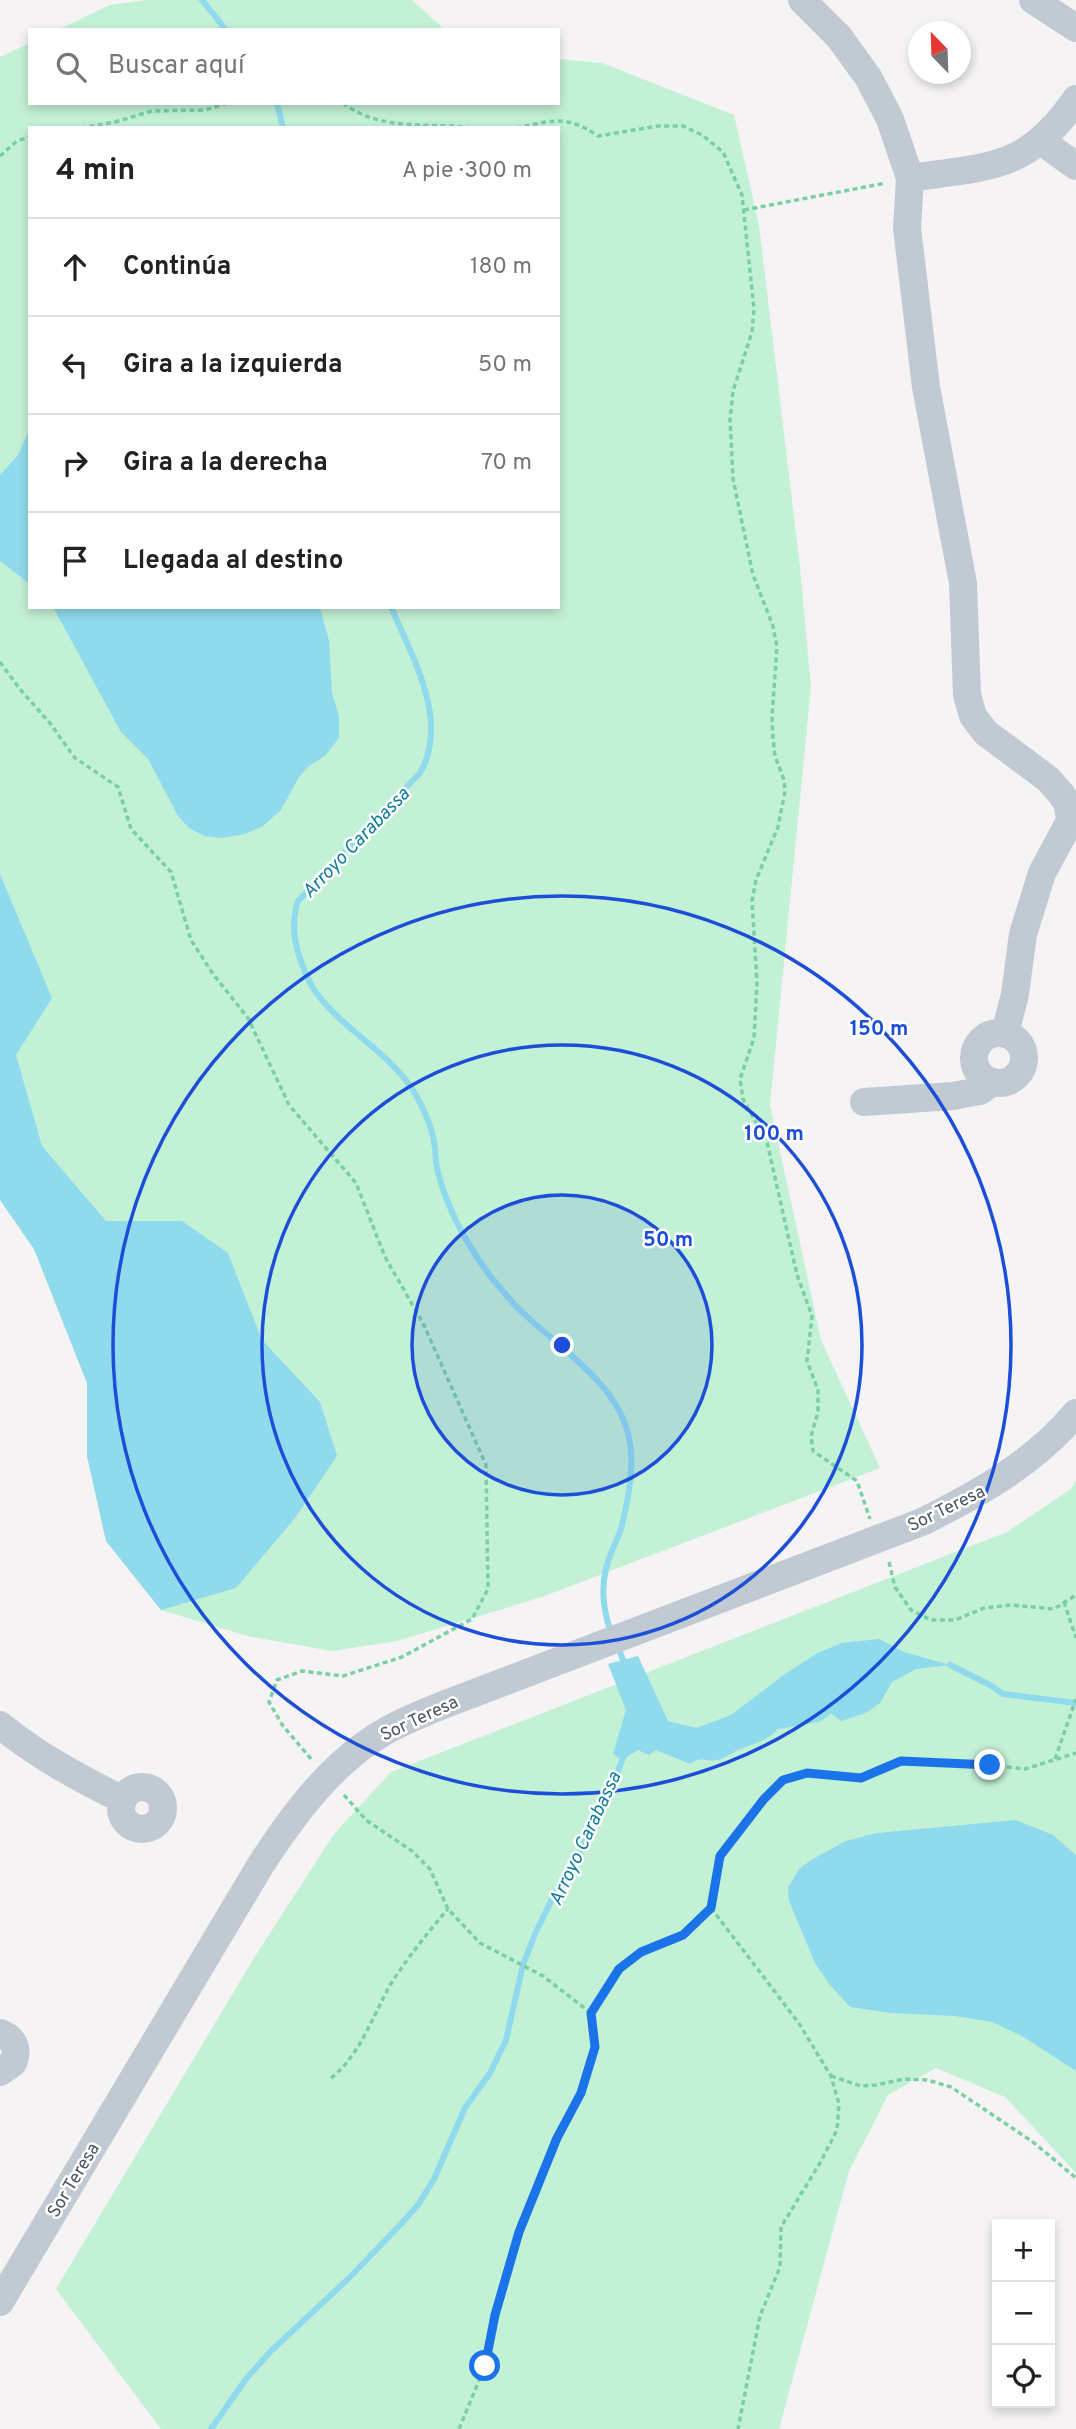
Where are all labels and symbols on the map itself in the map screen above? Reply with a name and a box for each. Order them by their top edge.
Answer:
north arrow [908,21,971,84]
water label: Arroyo Carabassa [297,783,416,904]
text: 150 m [850,1016,908,1043]
text: 100 m [744,1121,804,1148]
text: 50 m [643,1227,693,1254]
centre of rings [550,1333,574,1357]
street label: Sor Teresa [904,1481,989,1538]
street label: Sor Teresa [377,1691,462,1747]
route end [974,1749,1005,1780]
water label: Arroyo Carabassa [544,1768,627,1910]
street label: Sor Teresa [43,2139,106,2222]
route start [469,2350,500,2381]

